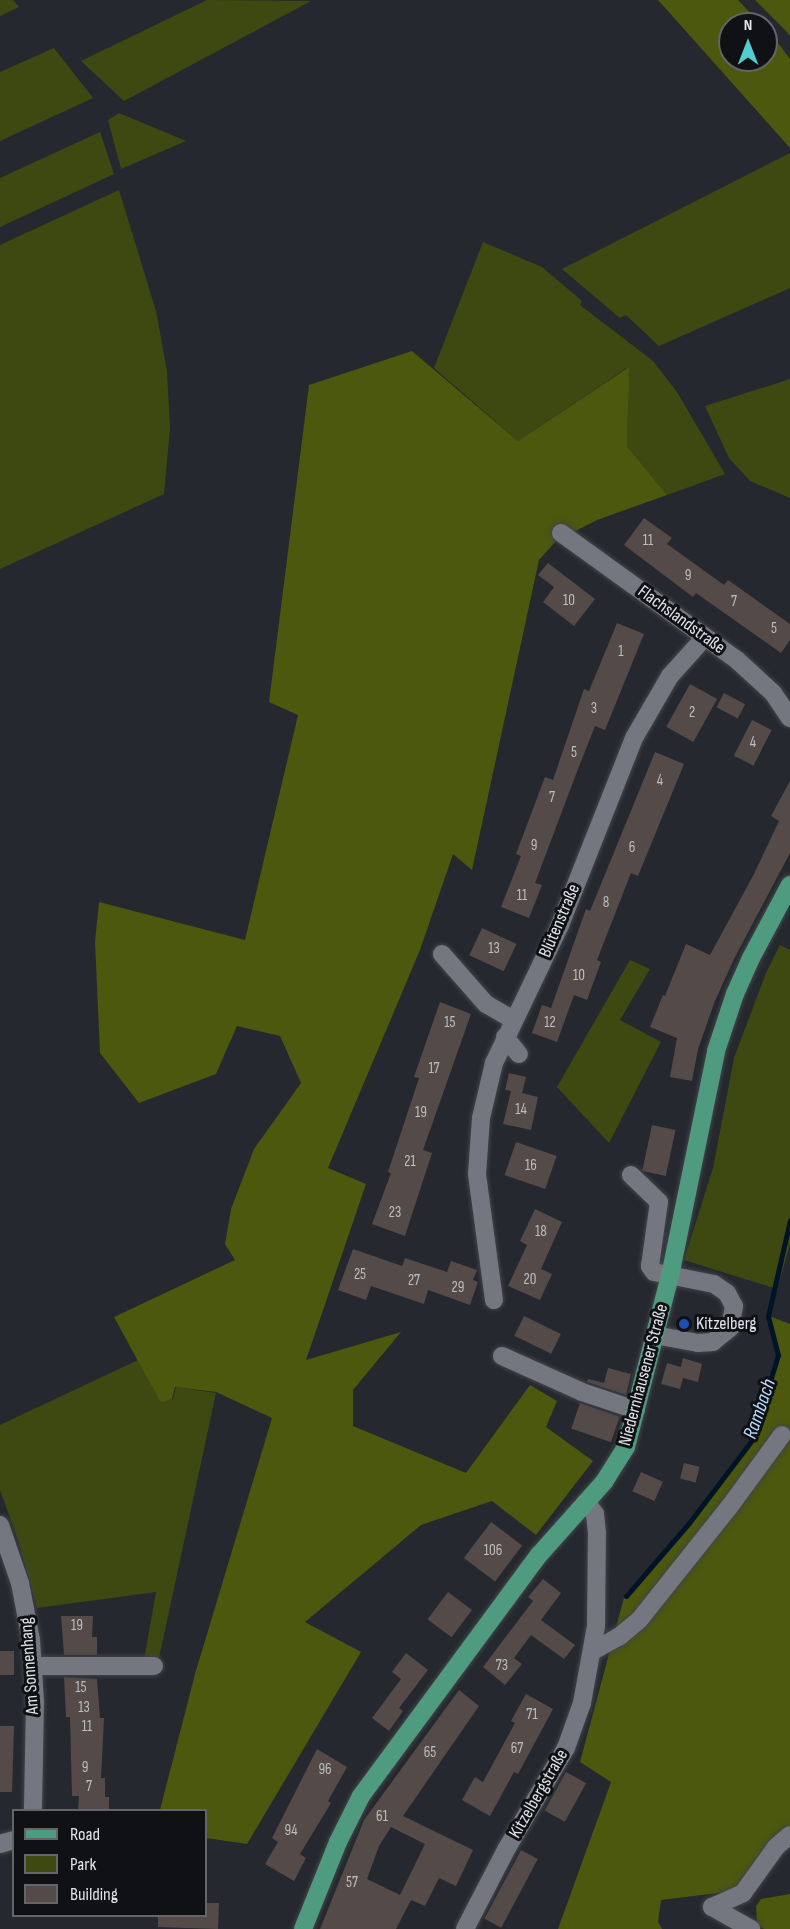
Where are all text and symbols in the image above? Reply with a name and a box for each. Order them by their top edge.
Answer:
north arrow [718,12,778,72]
text: N [744,16,752,35]
house number: 11 [643,532,653,550]
house number: 9 [685,567,691,585]
street label: Flachslandstraße [633,581,729,659]
house number: 10 [563,592,575,610]
house number: 7 [731,593,737,611]
house number: 5 [771,620,777,638]
house number: 1 [618,643,624,661]
house number: 3 [591,700,597,718]
house number: 2 [689,704,695,722]
house number: 4 [750,734,756,752]
house number: 5 [571,744,577,762]
house number: 4 [657,772,663,790]
house number: 7 [549,789,555,807]
house number: 9 [531,837,537,855]
house number: 6 [629,839,635,857]
street label: Blütenstraße [535,881,585,961]
house number: 11 [517,887,527,905]
house number: 8 [603,894,609,912]
house number: 13 [488,940,500,958]
house number: 10 [573,967,585,985]
house number: 15 [444,1014,456,1032]
house number: 12 [544,1014,556,1032]
house number: 17 [428,1060,440,1078]
house number: 14 [515,1101,527,1119]
house number: 19 [415,1104,427,1122]
house number: 21 [404,1153,416,1171]
house number: 16 [525,1157,537,1175]
house number: 23 [389,1204,401,1222]
house number: 18 [535,1223,547,1241]
house number: 25 [354,1266,366,1284]
house number: 20 [524,1271,536,1289]
house number: 27 [408,1272,420,1290]
house number: 29 [452,1279,464,1297]
street label: Niedernhausener Straße [615,1302,673,1448]
place label: Kitzelberg [696,1313,757,1335]
marker: Kitzelberg [677,1317,691,1331]
water label: Rambach [739,1376,781,1442]
house number: 106 [484,1542,502,1560]
street label: Am Sonnenhang [16,1617,44,1715]
house number: 19 [71,1617,83,1635]
house number: 73 [496,1657,508,1675]
house number: 15 [75,1679,87,1697]
house number: 13 [78,1699,90,1717]
house number: 71 [526,1706,538,1724]
house number: 11 [82,1718,92,1736]
house number: 67 [511,1740,523,1758]
house number: 65 [424,1744,436,1762]
street label: Kitzelbergstraße [505,1746,573,1842]
house number: 9 [82,1759,88,1777]
house number: 96 [318,1761,332,1779]
house number: 7 [86,1778,92,1796]
house number: 61 [376,1808,388,1826]
legend [12,1809,207,1917]
house number: 94 [285,1822,297,1840]
text: Road [70,1824,100,1845]
text: Park [70,1854,96,1875]
house number: 57 [346,1874,358,1892]
text: Building [70,1884,118,1905]

